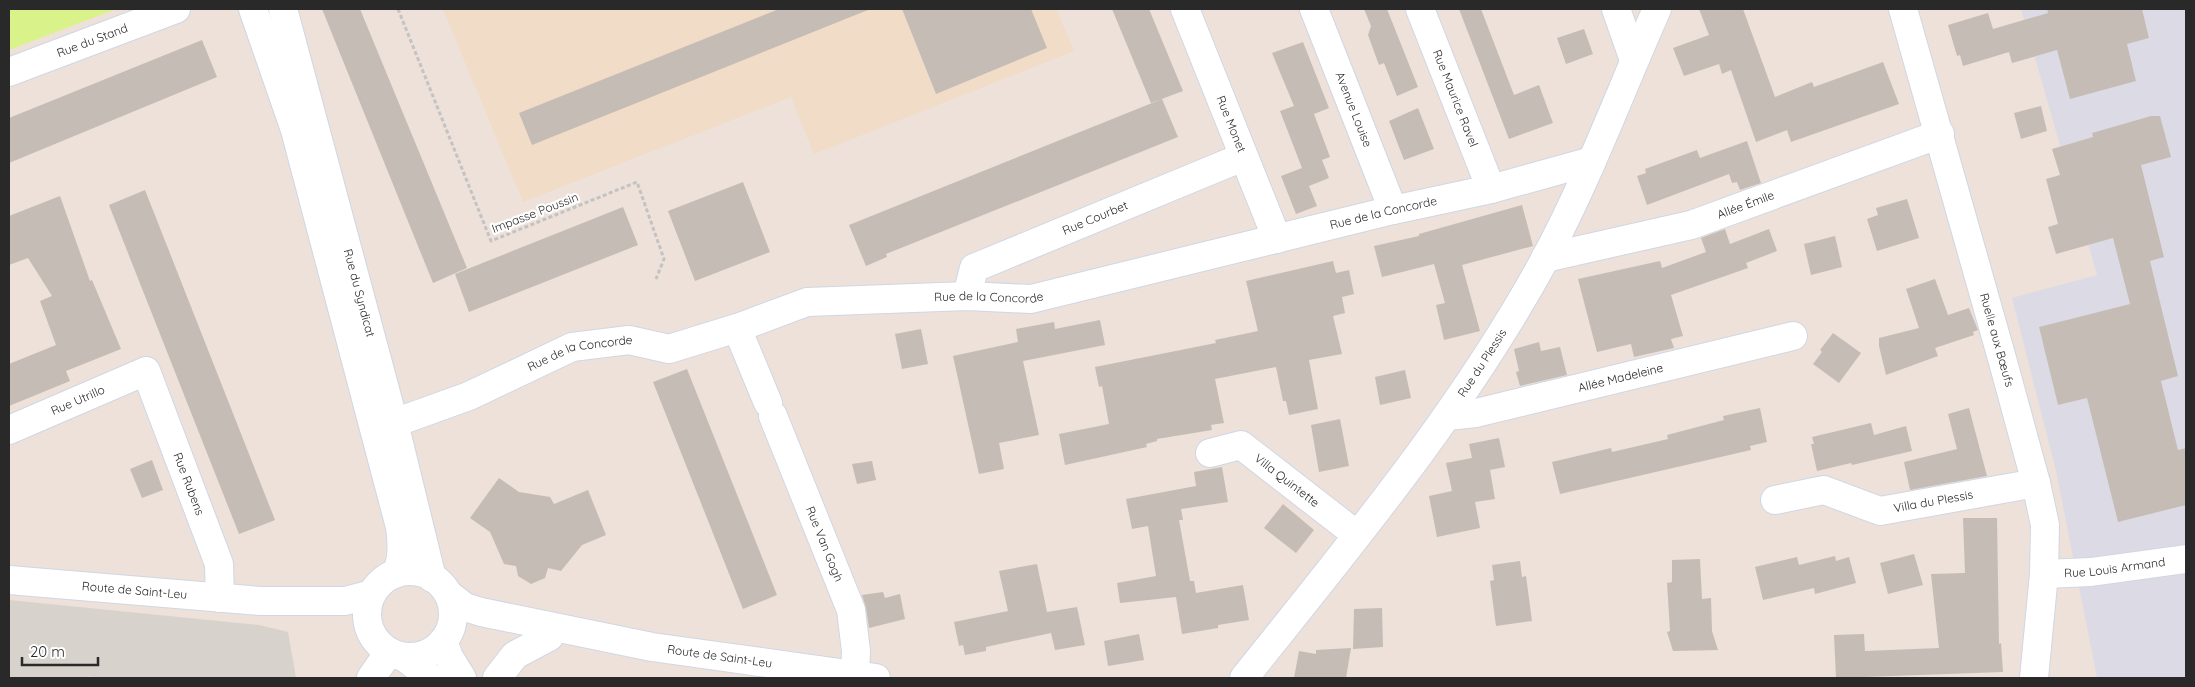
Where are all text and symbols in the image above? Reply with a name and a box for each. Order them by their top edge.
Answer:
street label: Rue du Stand [54,20,130,60]
street label: Rue Maurice Ravel [1430,47,1482,149]
street label: Avenue Louise [1332,69,1376,149]
street label: Rue Monet [1213,93,1250,154]
street label: Allée Émile [1715,187,1776,222]
street label: Impasse Poussin [489,189,580,236]
street label: Rue de la Concorde [1328,193,1438,232]
street label: Rue Courbet [1060,197,1130,238]
street label: Rue du Syndicat [341,247,379,338]
street label: Rue de la Concorde [934,288,1045,306]
street label: Ruelle aux Bœufs [1977,291,2018,389]
street label: Rue du Plessis [1454,326,1510,400]
street label: Rue de la Concorde [525,331,634,374]
street label: Allée Madeleine [1576,360,1665,395]
street label: Rue Utrillo [48,382,107,418]
street label: Rue Rubens [170,450,208,518]
street label: Villa Quintette [1252,450,1323,510]
street label: Villa du Plessis [1892,486,1974,515]
street label: Rue Van Gogh [803,504,847,584]
street label: Rue Louis Armand [2064,554,2166,580]
street label: Route de Saint-Leu [81,578,188,602]
scale bar [22,634,99,666]
street label: Route de Saint-Leu [666,641,773,671]
text: 20 m [30,642,65,661]

